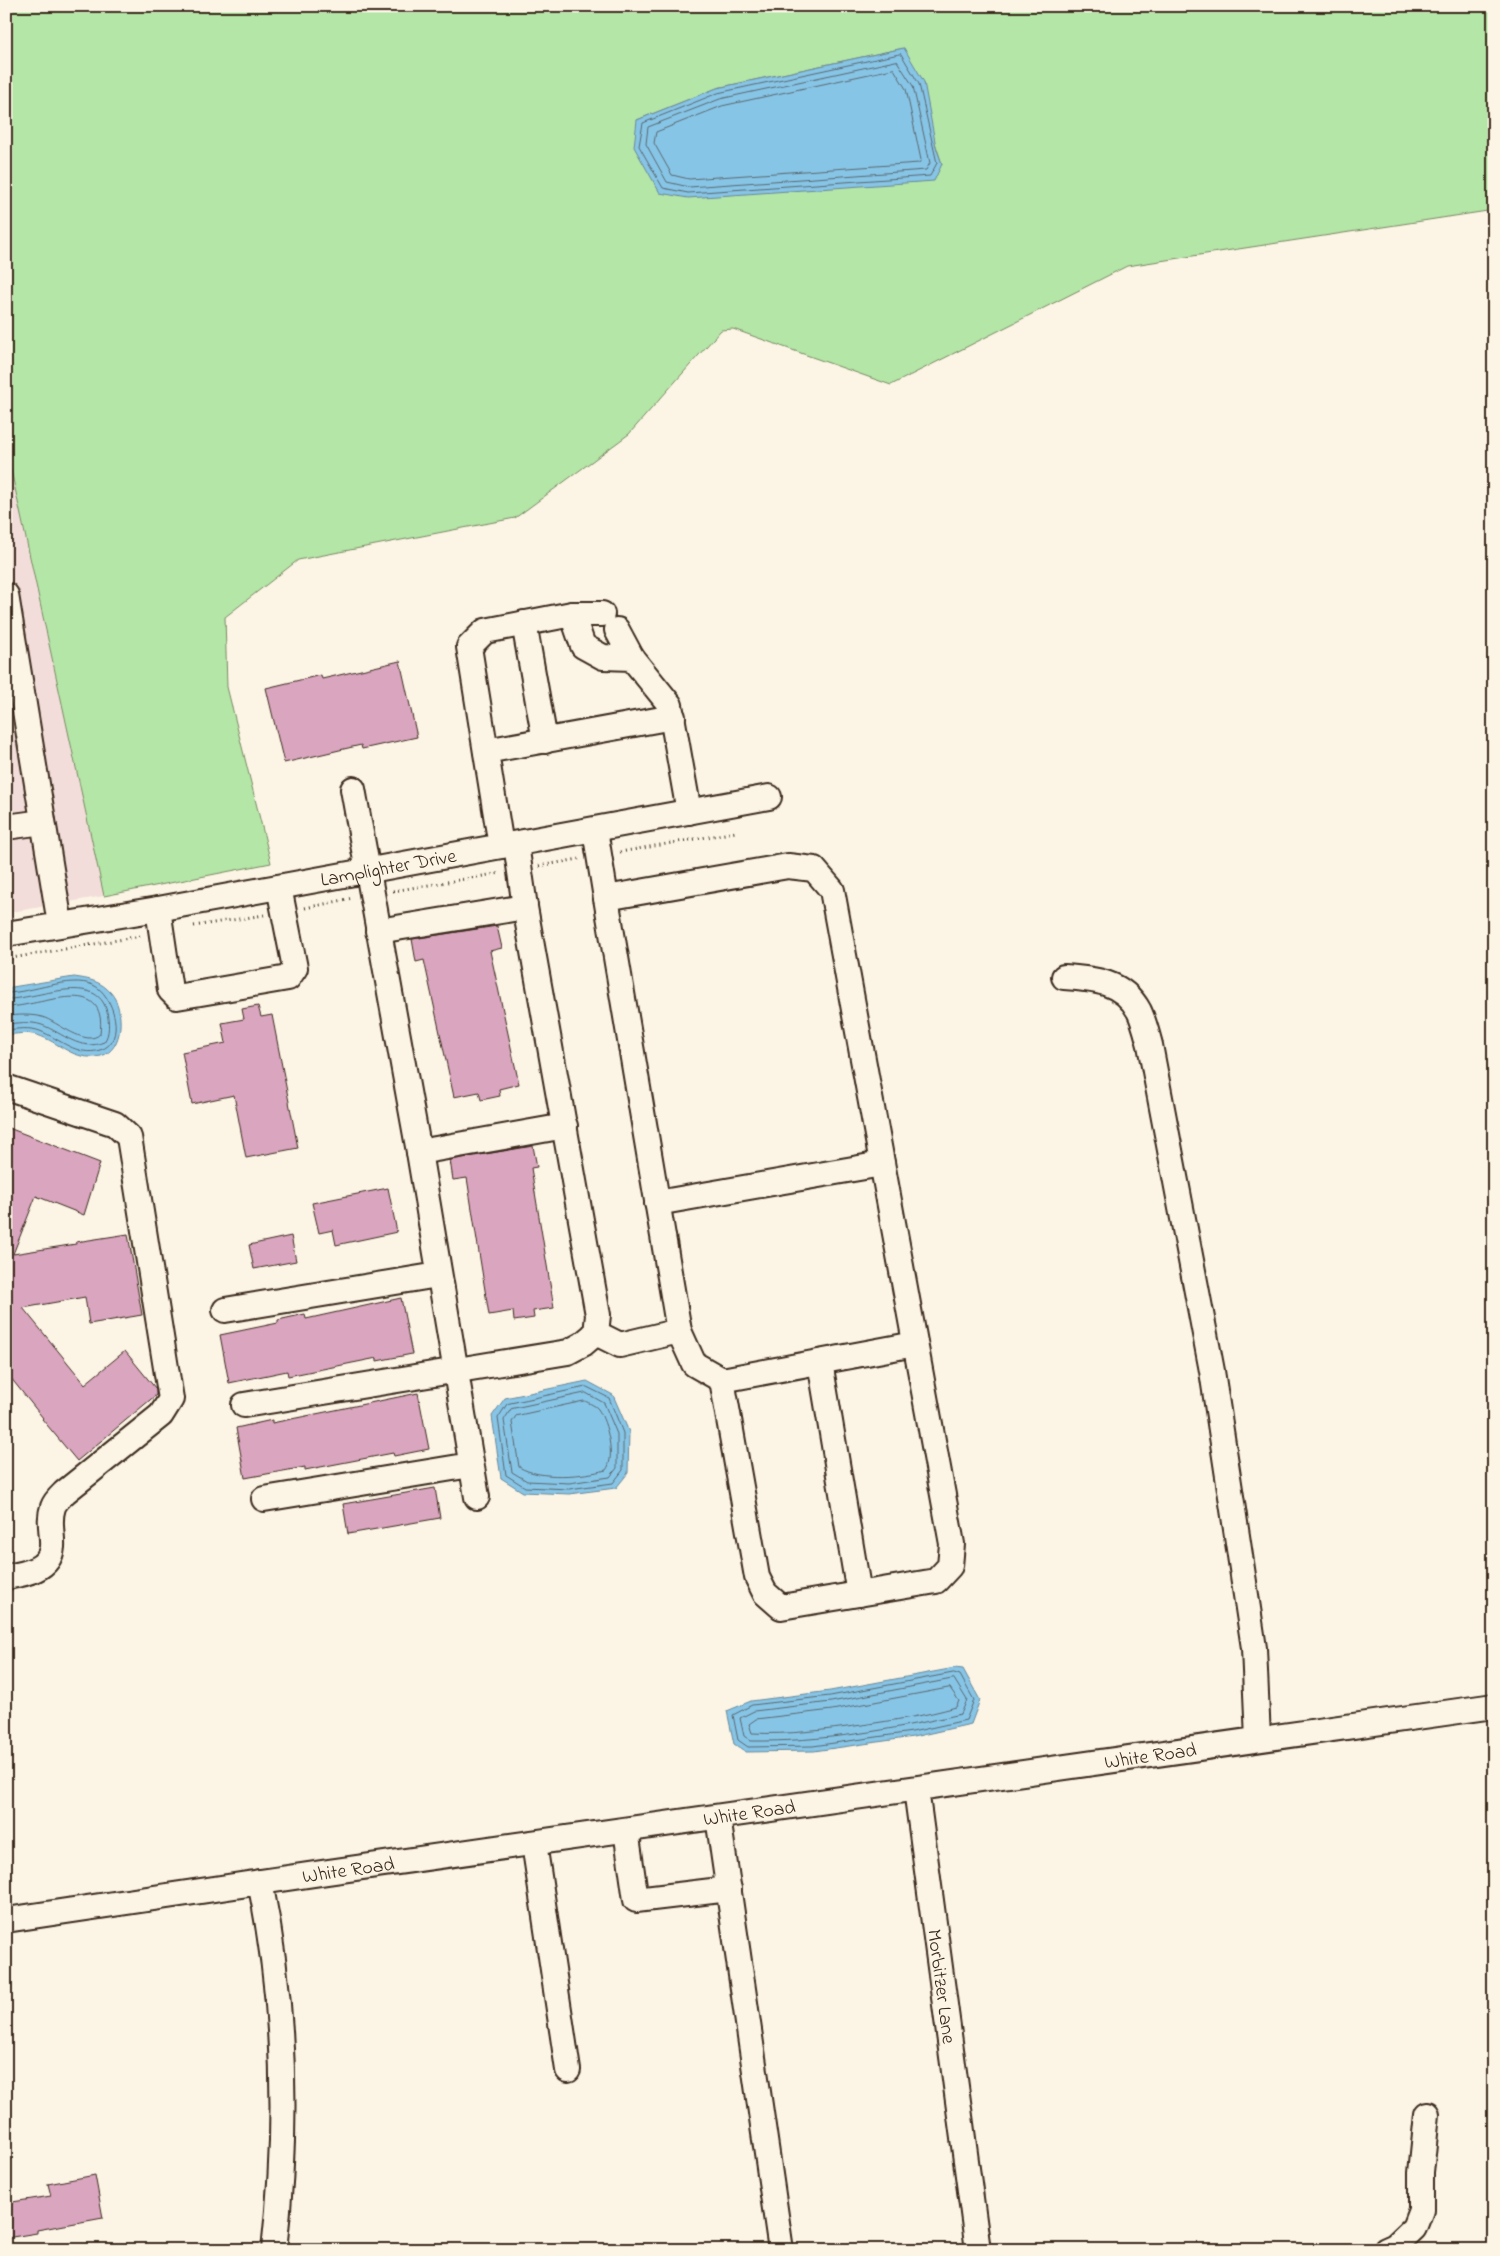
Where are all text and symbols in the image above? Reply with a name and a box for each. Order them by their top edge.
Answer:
street label: Lamplighter Drive [318,843,459,896]
street label: White Road [1103,1737,1199,1778]
street label: White Road [702,1794,798,1835]
street label: White Road [301,1851,397,1893]
street label: Morbitzer Lane [918,1927,962,2046]

